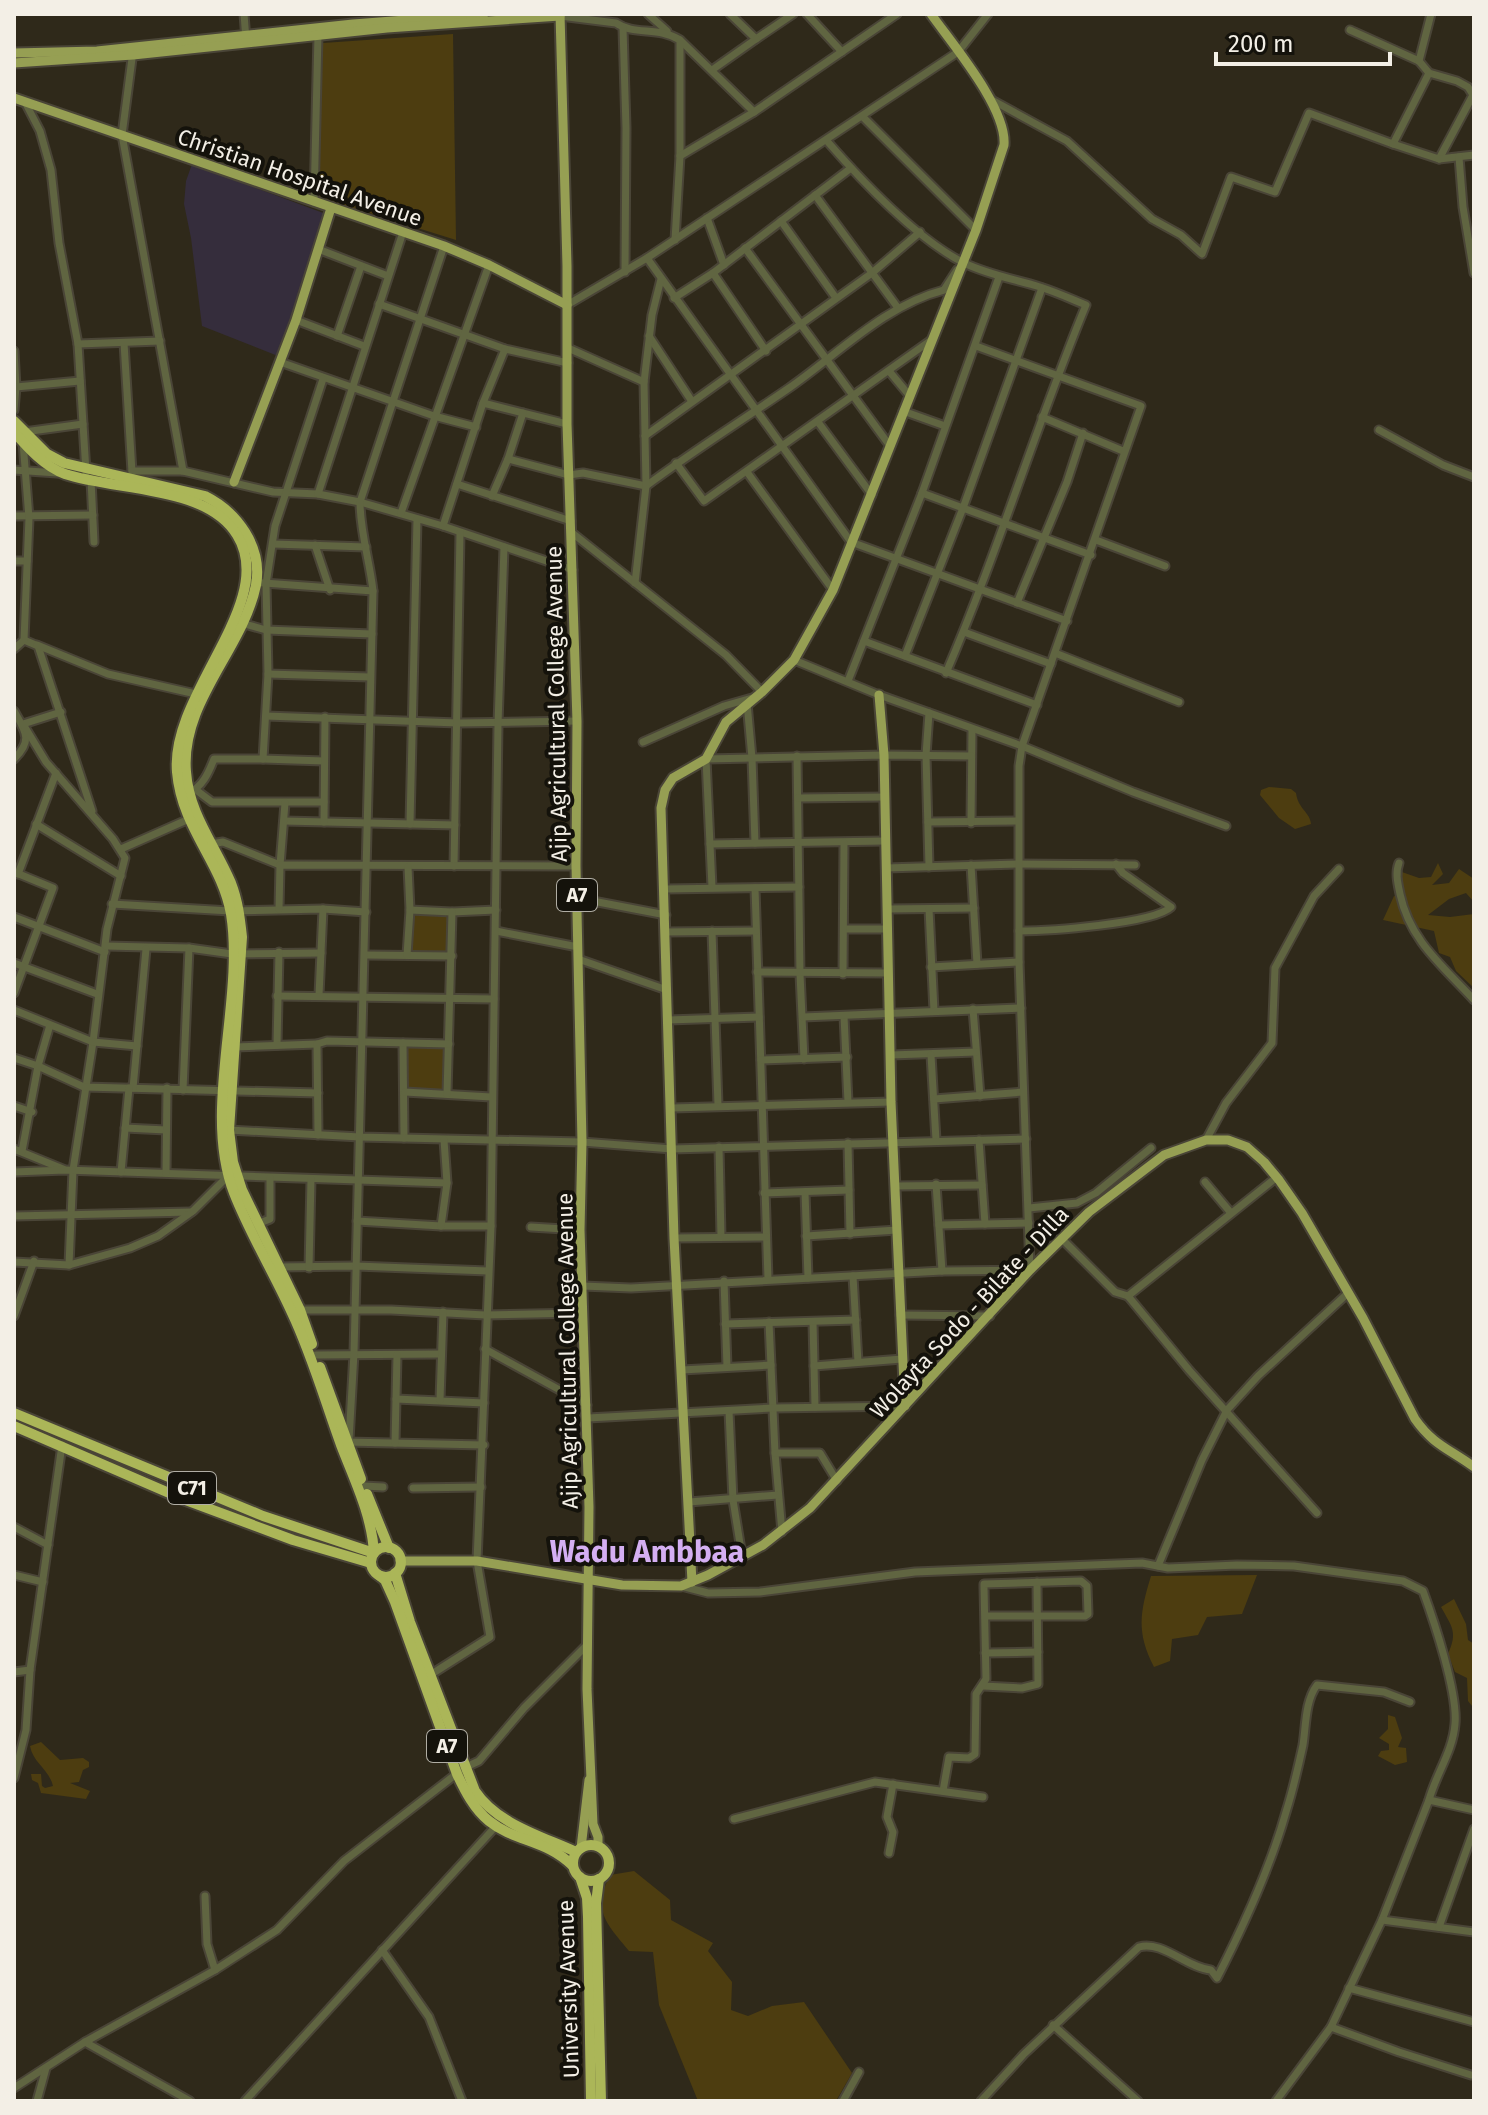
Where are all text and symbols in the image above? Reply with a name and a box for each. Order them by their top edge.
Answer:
scale bar [1216,16,1390,66]
text: 200 m [1228,30,1294,58]
street label: Christian Hospital Avenue [174,123,426,232]
street label: Ajip Agricultural College Avenue [540,546,573,862]
road number: A7 [557,879,597,911]
street label: Ajip Agricultural College Avenue [551,1193,584,1509]
street label: Wolayta Sodo - Bilate - Dilla [864,1201,1075,1424]
road number: C71 [168,1472,216,1504]
district label: Wadu Ambbaa [550,1534,744,1570]
road number: A7 [427,1730,467,1762]
street label: University Avenue [552,1899,585,2079]

